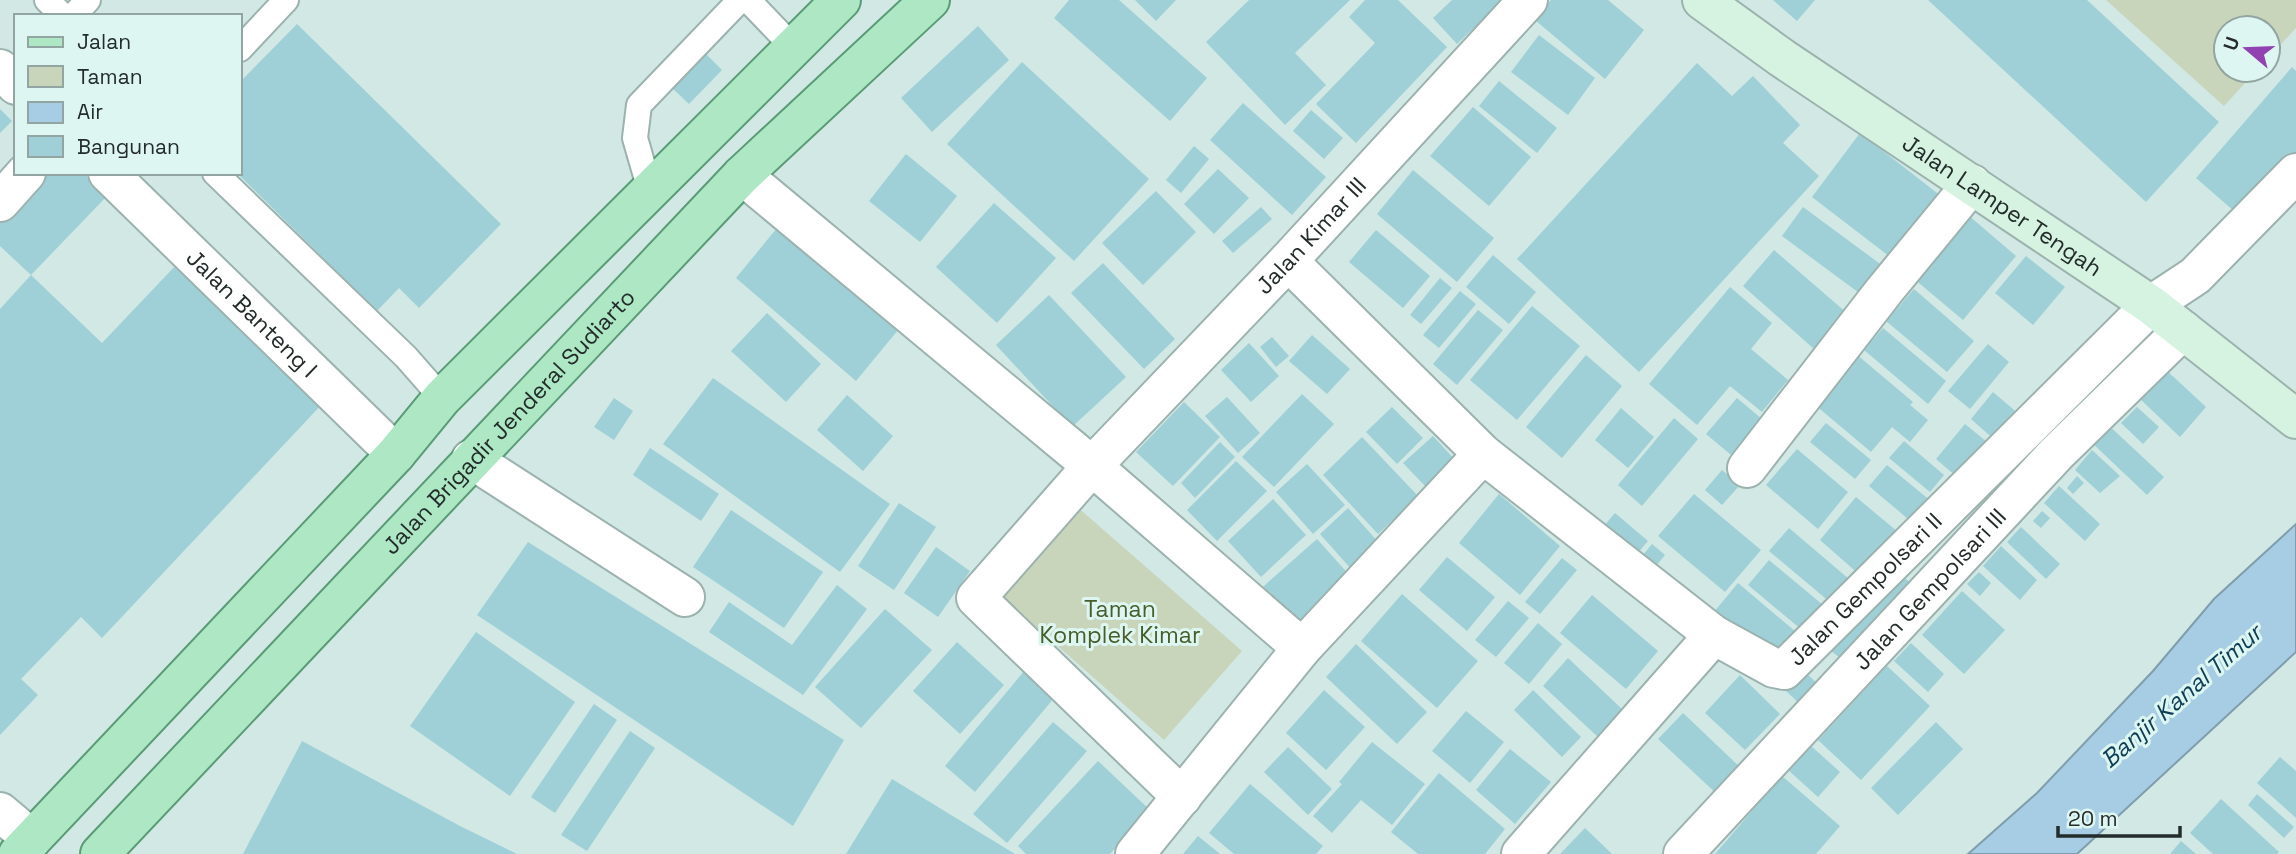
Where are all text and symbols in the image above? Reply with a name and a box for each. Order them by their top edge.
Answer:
legend [14,14,242,175]
north arrow [2212,14,2282,84]
text: Jalan [77,28,131,55]
text: U [2217,34,2245,54]
text: Taman [77,63,143,90]
text: Air [77,98,103,125]
street label: Jalan Lamper Tengah [1897,128,2108,283]
text: Bangunan [77,133,180,160]
street label: Jalan Kimar III [1249,171,1373,301]
street label: Jalan Banteng I [180,243,324,384]
street label: Jalan Brigadir Jenderal Sudiarto [376,282,642,561]
street label: Jalan Gempolsari III [1847,502,2013,677]
street label: Jalan Gempolsari II [1782,506,1949,672]
park label: Taman Komplek Kimar [1039,594,1201,650]
water label: Banjir Kanal Timur [2094,616,2270,775]
scale bar [2058,794,2180,838]
text: 20 m [2068,805,2118,832]

